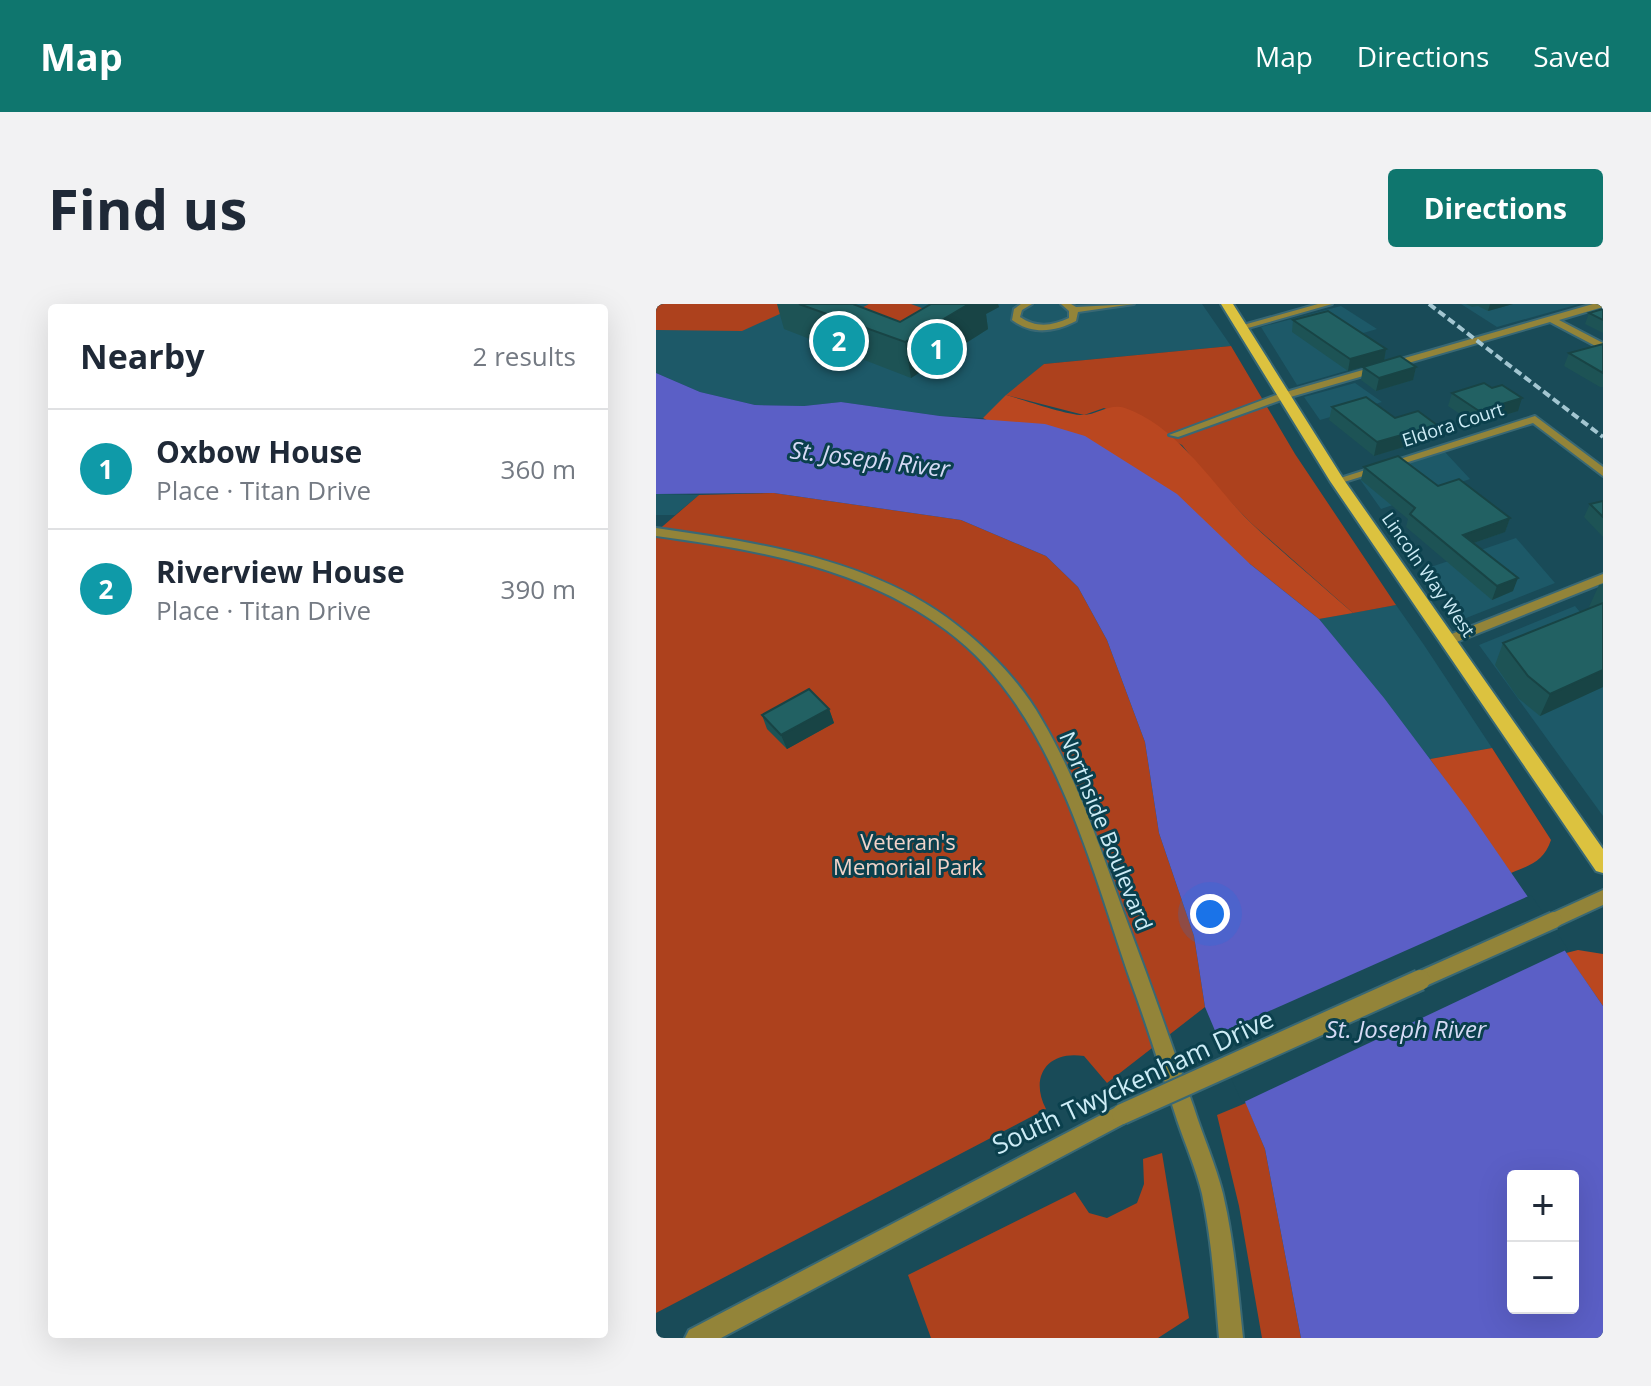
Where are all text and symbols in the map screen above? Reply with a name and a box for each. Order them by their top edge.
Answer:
text: Map [40,30,123,82]
text: Map [1255,37,1313,75]
text: Directions [1357,37,1489,75]
text: Saved [1533,37,1611,75]
button: Directions [1388,169,1603,247]
text: Find us [48,170,247,246]
pin: 2 [813,311,865,371]
pin: 1 [911,319,963,379]
text: Nearby [80,333,205,379]
text: 2 results [473,338,576,374]
street label: Eldora Court [1399,396,1507,452]
text: Oxbow House [156,431,362,472]
water label: St. Joseph River [788,432,953,485]
text: 1 [99,451,113,487]
text: 360 m [501,451,576,487]
text: Place · Titan Drive [156,472,371,508]
street label: Lincoln Way West [1377,507,1481,641]
text: Riverview House [156,551,405,592]
text: 2 [99,571,113,607]
text: 390 m [501,571,576,607]
text: Place · Titan Drive [156,592,371,628]
street label: Northside Boulevard [1053,727,1161,935]
park label: Veteran's Memorial Park [833,826,983,881]
your location [1190,894,1230,934]
street label: South Twyckenham Drive [986,1000,1279,1162]
water label: St. Joseph River [1326,1012,1488,1045]
map controls [1507,1170,1579,1314]
button: + [1507,1170,1579,1242]
button: − [1507,1242,1579,1314]

